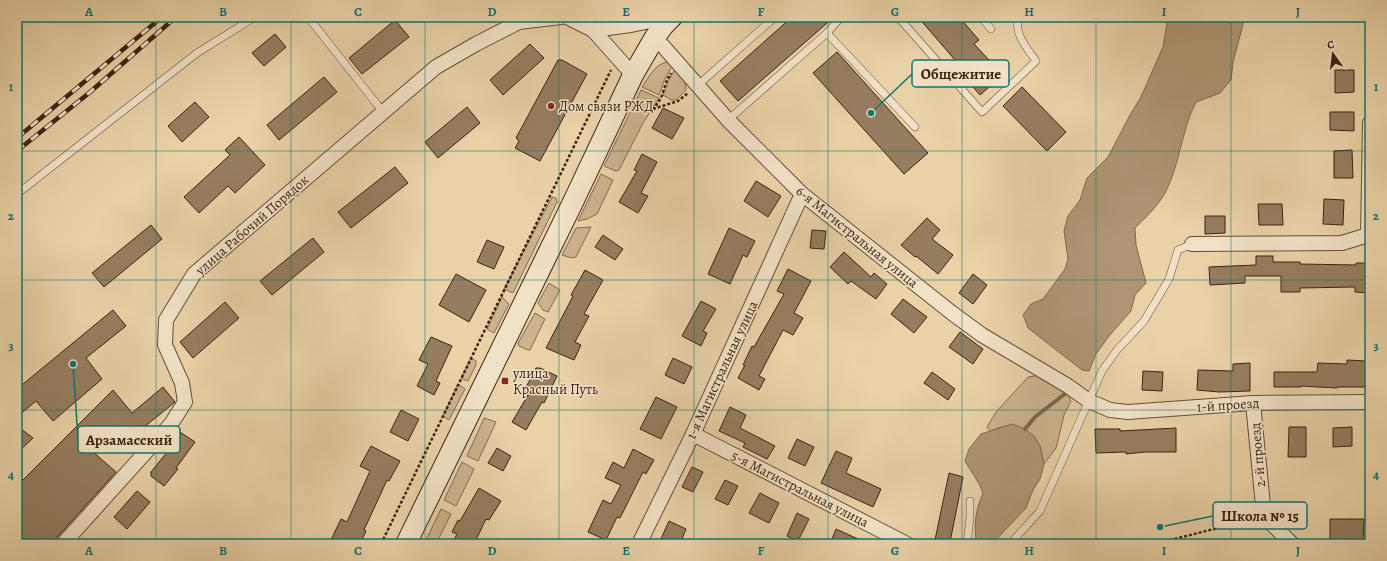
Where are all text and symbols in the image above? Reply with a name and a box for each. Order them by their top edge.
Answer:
text: A [84,3,94,20]
text: B [219,3,227,20]
text: C [354,3,362,20]
text: D [487,3,497,20]
text: E [622,3,630,20]
text: F [758,3,765,20]
text: G [891,3,899,20]
text: H [1024,3,1034,20]
text: I [1162,3,1167,20]
text: J [1296,3,1300,20]
north arrow [1313,34,1353,74]
text: С [1326,37,1336,53]
callout: Общежитие [912,60,1009,87]
text: Общежитие [921,64,1001,84]
text: 1 [9,78,14,95]
text: 1 [1374,78,1379,95]
place label: Дом связи РЖД [559,97,654,116]
marker: Дом связи РЖД [546,101,556,111]
street label: улица Рабочий Порядок [190,170,313,280]
street label: 6-я Магистральная улица [792,182,923,293]
text: 2 [8,207,15,224]
text: 2 [1373,207,1380,224]
street label: 1-я Магистральная улица [682,297,763,442]
text: 3 [8,337,14,354]
text: 3 [1373,337,1379,354]
place label: улица Красный Путь [512,364,598,399]
marker: улица Красный Путь [500,376,510,386]
street label: 1-й проезд [1196,393,1260,417]
street label: 2-й проезд [1246,422,1270,488]
callout: Арзамасский [78,426,180,453]
text: Арзамасский [85,430,172,450]
street label: 5-я Магистральная улица [728,446,872,532]
text: 4 [8,466,14,483]
text: 4 [1373,466,1379,483]
callout: Школа № 15 [1213,502,1307,529]
text: Школа № 15 [1221,506,1299,526]
text: A [84,542,94,559]
text: B [219,542,227,559]
text: C [354,542,362,559]
text: D [487,542,497,559]
text: E [622,542,630,559]
text: F [758,542,765,559]
text: G [891,542,899,559]
text: H [1024,542,1034,559]
text: I [1162,542,1167,559]
text: J [1296,542,1300,559]

